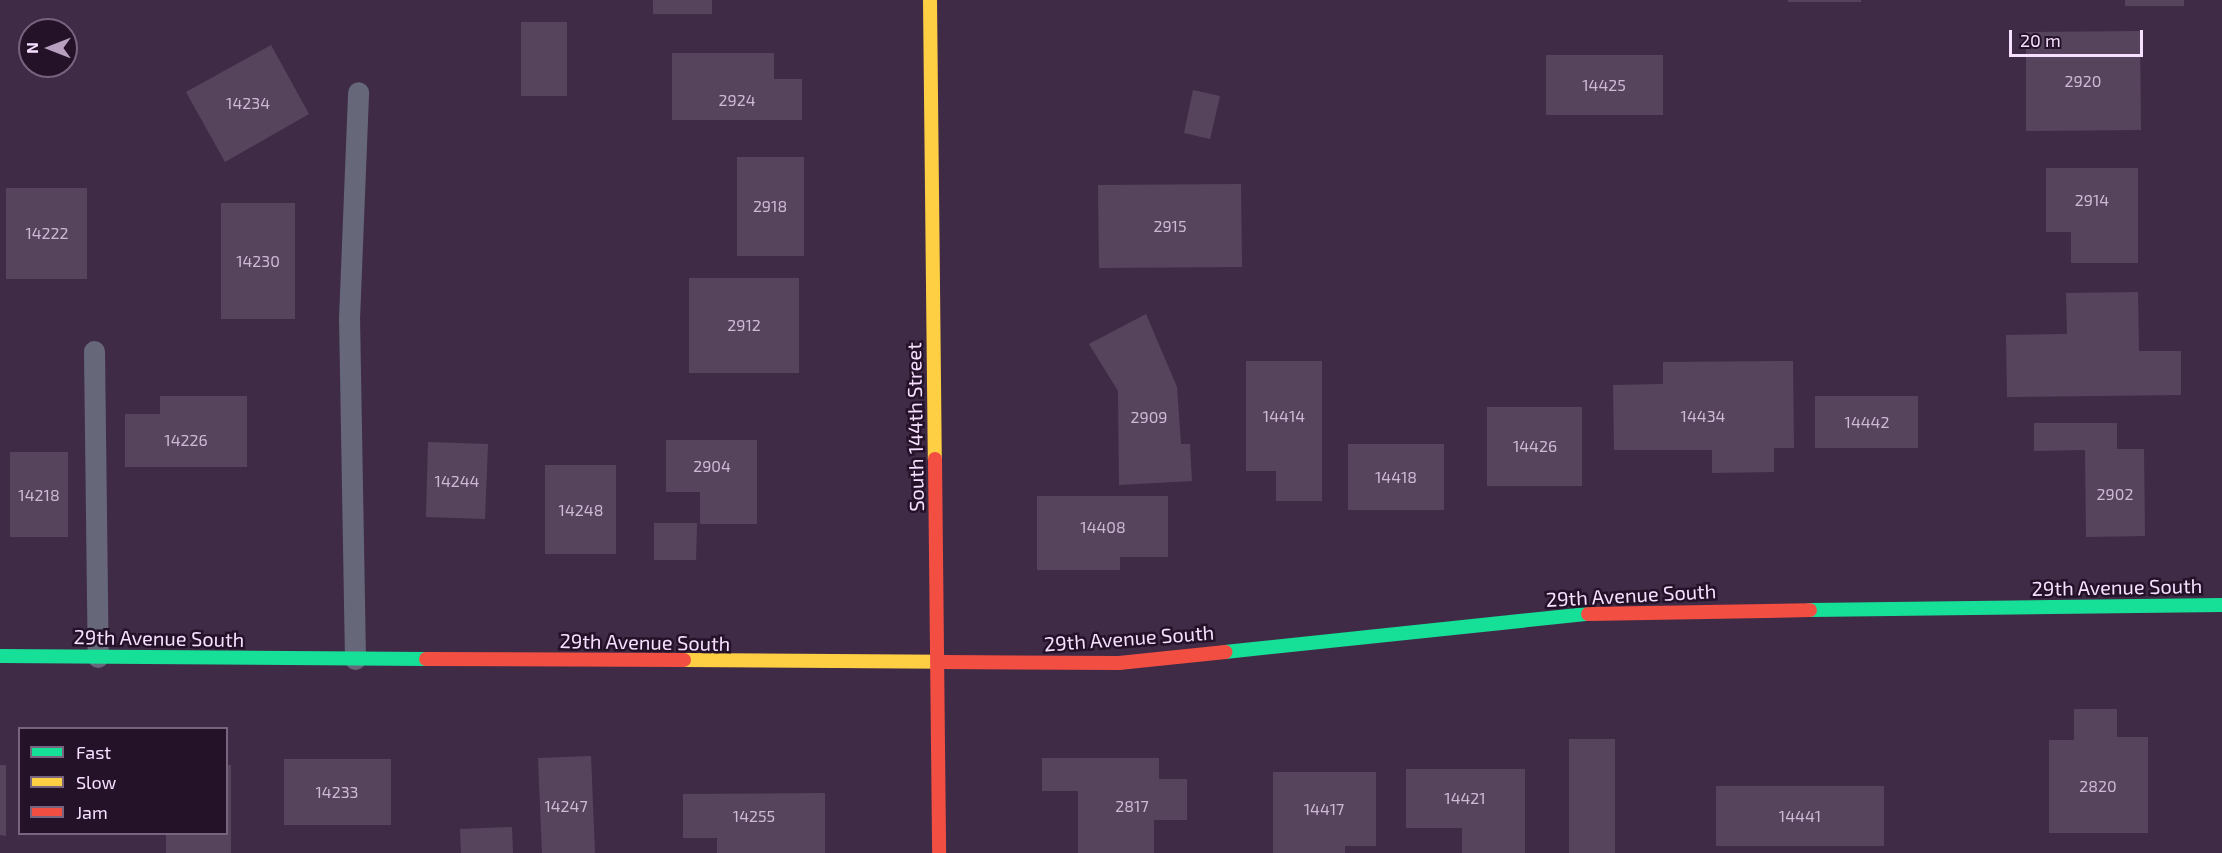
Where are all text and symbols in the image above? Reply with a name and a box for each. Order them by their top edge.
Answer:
north arrow [18,18,78,78]
scale bar [2012,18,2146,56]
text: 20 m [2020,29,2061,51]
text: N [22,42,41,54]
house number: 2920 [2065,71,2101,91]
house number: 14425 [1582,75,1626,95]
house number: 2924 [719,90,755,110]
house number: 14234 [226,93,270,113]
house number: 2914 [2075,190,2109,210]
house number: 2918 [753,196,787,216]
house number: 2915 [1153,216,1187,236]
house number: 14222 [25,223,69,243]
house number: 14230 [236,251,280,271]
house number: 2912 [727,315,761,335]
street label: South 144th Street [902,342,928,512]
house number: 14414 [1263,406,1305,426]
house number: 14434 [1681,406,1725,426]
house number: 2909 [1131,407,1167,427]
house number: 14442 [1845,412,1889,432]
house number: 14226 [164,430,208,450]
house number: 14426 [1513,436,1557,456]
house number: 2904 [693,456,731,476]
house number: 14418 [1375,467,1417,487]
house number: 14244 [435,471,479,491]
house number: 2902 [2097,484,2133,504]
house number: 14218 [18,485,60,505]
house number: 14248 [559,500,603,520]
house number: 14408 [1080,517,1126,537]
street label: 29th Avenue South [2031,574,2203,600]
street label: 29th Avenue South [1545,579,1717,611]
street label: 29th Avenue South [1043,620,1215,656]
street label: 29th Avenue South [73,625,245,651]
street label: 29th Avenue South [559,629,731,655]
legend [18,727,228,835]
text: Fast [76,741,111,763]
text: Slow [76,771,116,793]
house number: 2820 [2079,776,2117,796]
house number: 14233 [316,782,358,802]
house number: 14421 [1444,788,1486,808]
house number: 14247 [544,796,588,816]
house number: 2817 [1115,796,1149,816]
house number: 14417 [1304,799,1344,819]
text: Jam [76,801,108,823]
house number: 14255 [733,806,775,826]
house number: 14441 [1779,806,1821,826]

